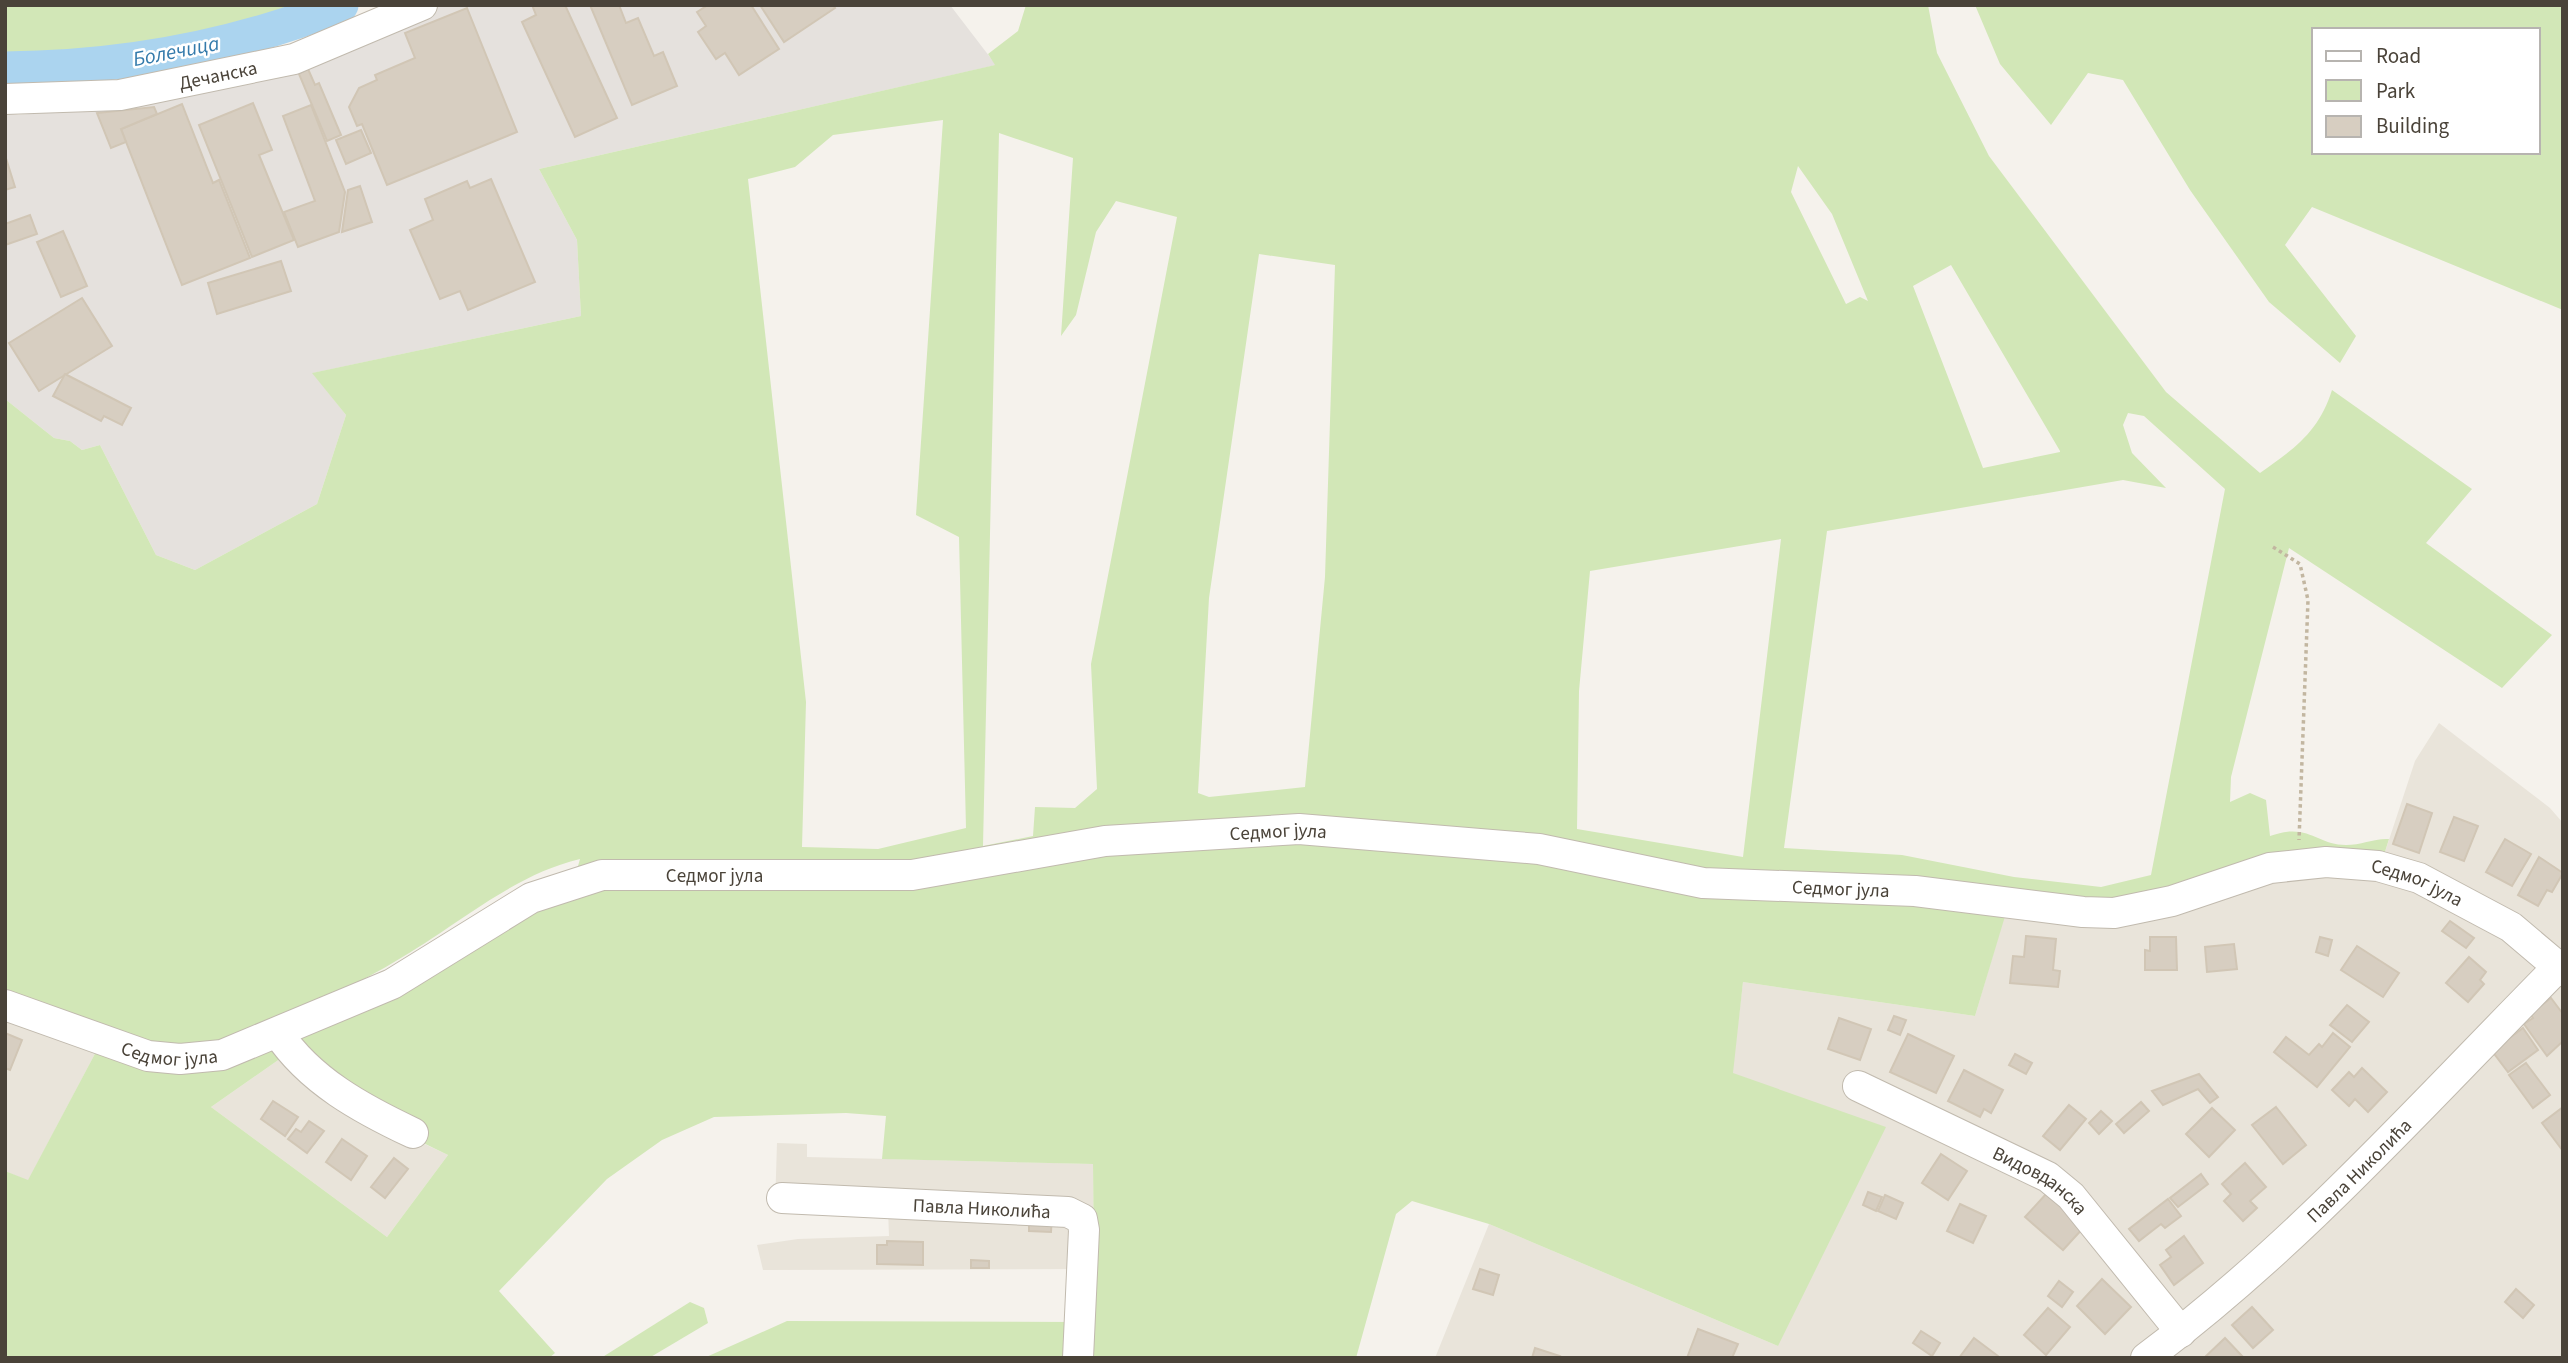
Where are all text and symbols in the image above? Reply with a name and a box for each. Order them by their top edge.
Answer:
water label: Болечица [130,28,222,74]
legend [2312,28,2540,154]
text: Road [2376,41,2421,71]
street label: Дечанска [177,55,260,97]
text: Park [2376,76,2416,106]
text: Building [2376,111,2450,141]
street label: Седмог јула [1229,817,1328,848]
street label: Седмог јула [2370,854,2467,914]
street label: Седмог јула [666,863,763,890]
street label: Седмог јула [1791,874,1890,905]
street label: Седмог јула [117,1035,219,1074]
street label: Павла Николића [2301,1113,2418,1230]
street label: Видовданска [1988,1140,2093,1221]
street label: Павла Николића [912,1192,1051,1226]

